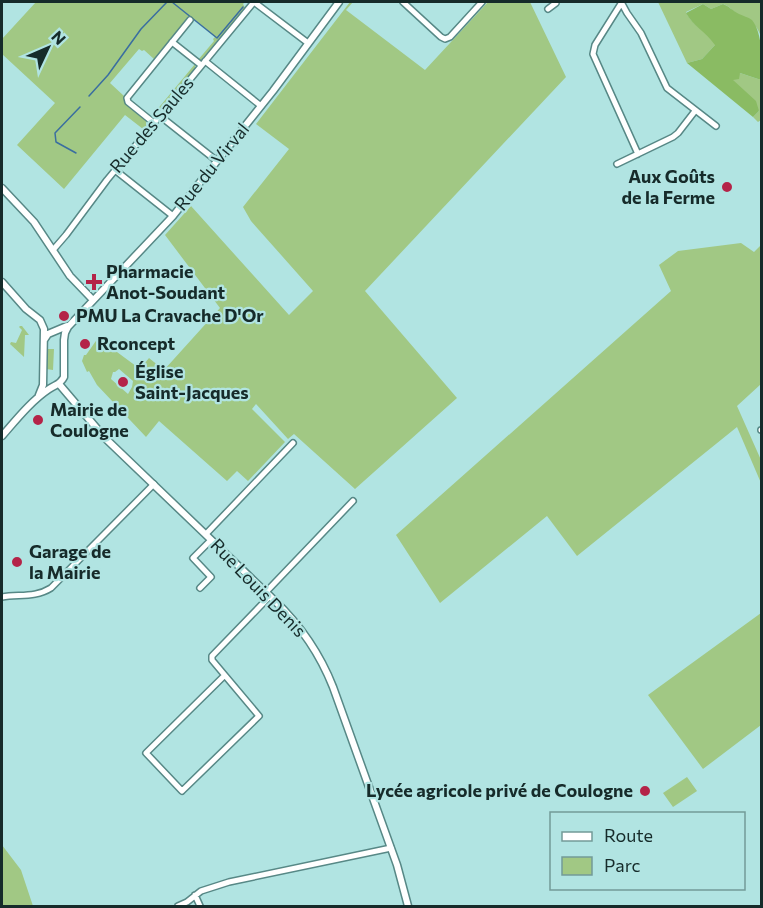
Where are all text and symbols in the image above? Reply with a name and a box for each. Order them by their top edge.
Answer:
north arrow [18,18,78,78]
text: N [48,26,70,48]
street label: Rue des Saules [105,72,198,177]
street label: Rue du Virval [169,118,253,215]
place label: Aux Goûts de la Ferme [621,165,715,208]
marker: Aux Goûts de la Ferme [720,180,734,194]
place label: Pharmacie Anot-Soudant [106,260,226,303]
marker: Pharmacie Anot-Soudant [87,275,101,289]
place label: PMU La Cravache D'Or [76,304,264,326]
marker: PMU La Cravache D'Or [57,309,71,323]
place label: Rconcept [97,332,175,354]
marker: Rconcept [78,337,92,351]
place label: Église Saint-Jacques [135,360,249,403]
marker: Église Saint-Jacques [116,375,130,389]
place label: Mairie de Coulogne [50,398,129,441]
marker: Mairie de Coulogne [31,413,45,427]
street label: Rue Louis Denis [206,534,311,641]
place label: Garage de la Mairie [29,540,111,583]
marker: Garage de la Mairie [10,555,24,569]
place label: Lycée agricole privé de Coulogne [366,779,633,801]
marker: Lycée agricole privé de Coulogne [638,784,652,798]
legend [550,812,745,890]
text: Route [604,824,653,846]
text: Parc [604,854,641,876]

